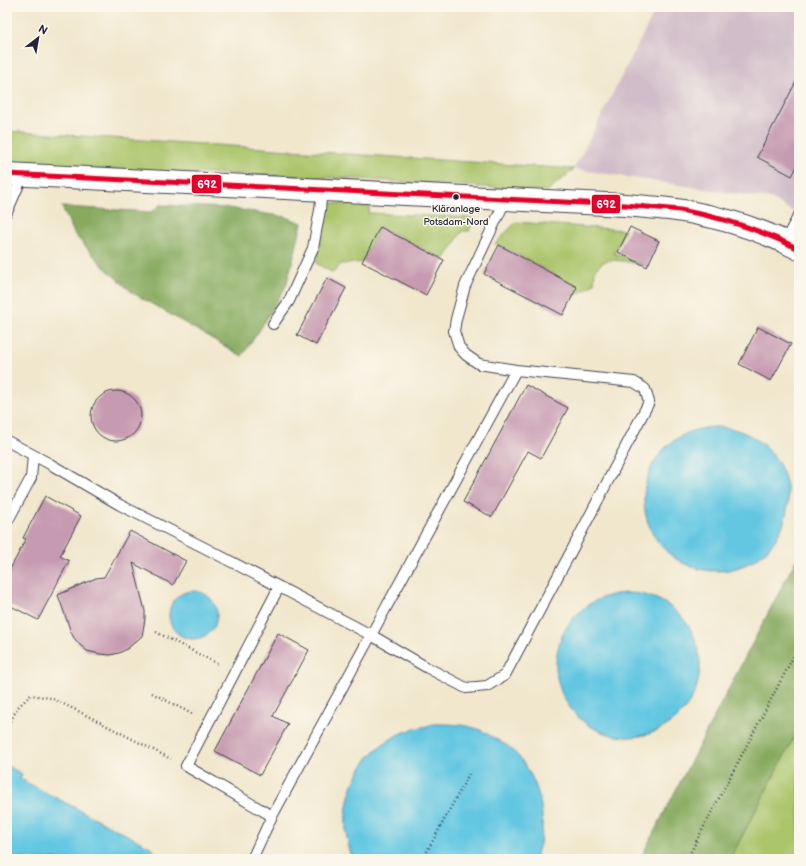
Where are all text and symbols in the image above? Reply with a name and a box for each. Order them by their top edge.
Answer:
north arrow [18,18,58,58]
text: N [36,22,50,38]
line badge: 692 [191,174,222,194]
text: 692 [197,178,217,191]
marker: Kläranlage Potsdam-Nord [451,192,461,202]
line badge: 692 [591,194,621,214]
text: 692 [596,198,616,211]
place label: Kläranlage Potsdam-Nord [423,203,489,228]

